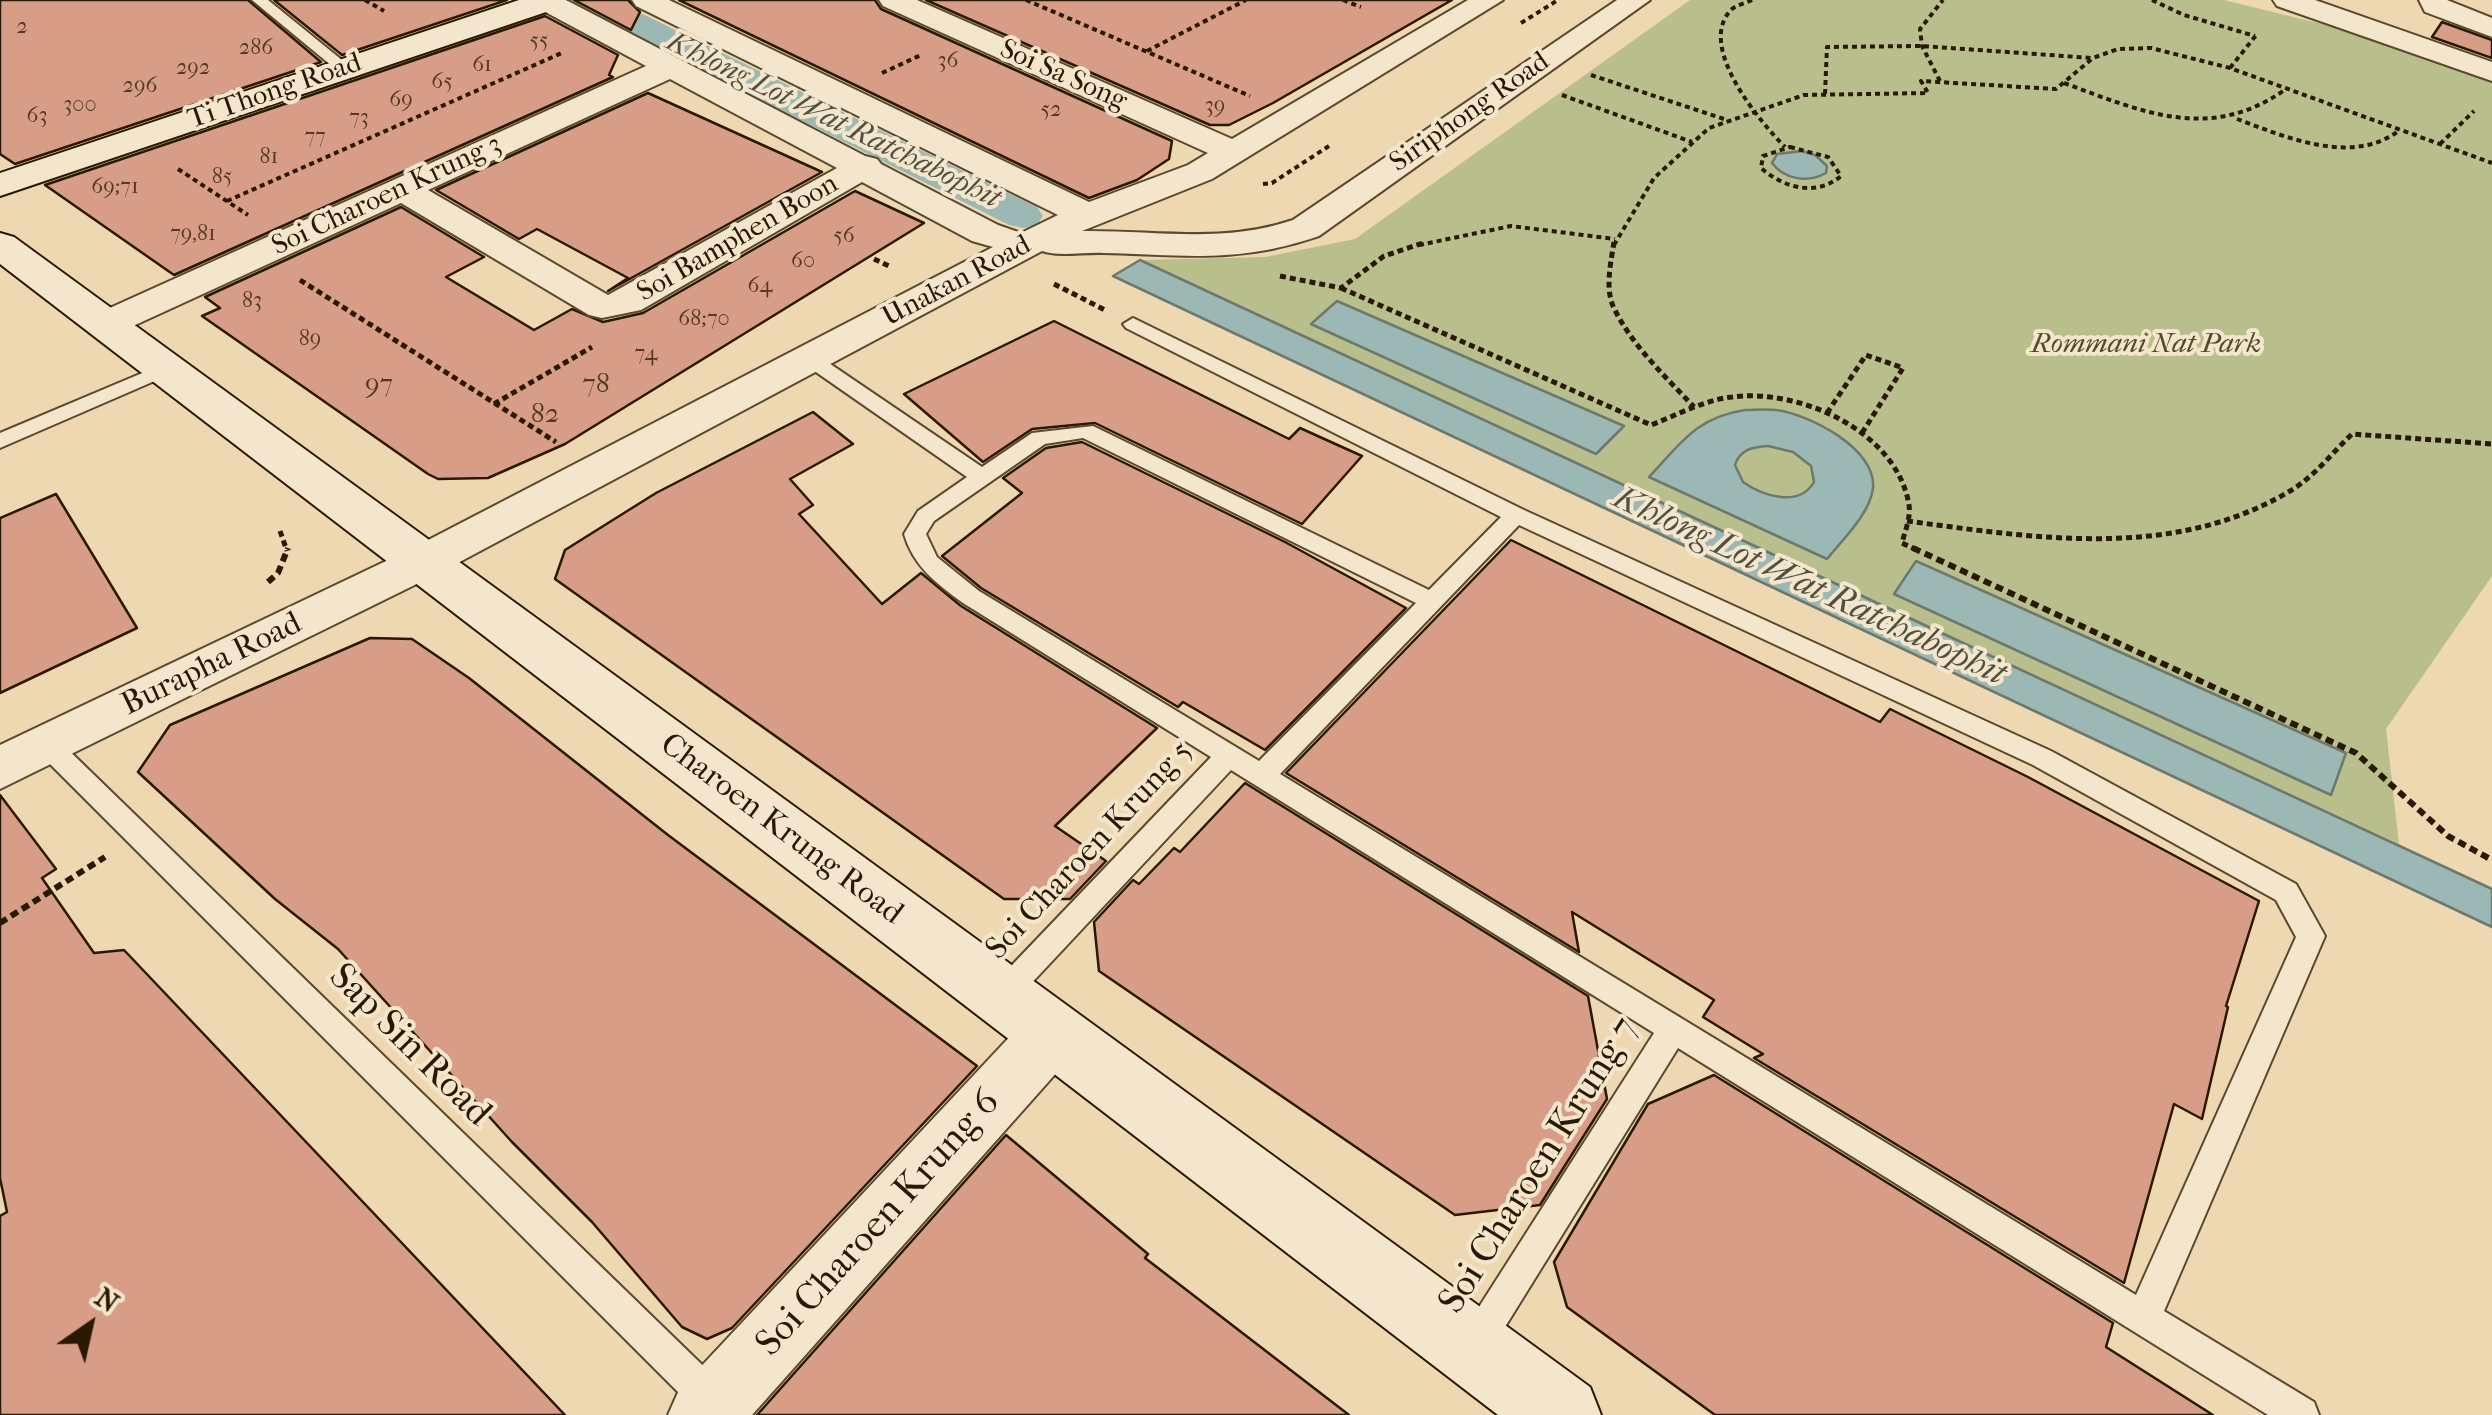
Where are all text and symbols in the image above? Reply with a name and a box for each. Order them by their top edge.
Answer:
house number: 2 [16,15,28,41]
water label: Khlong Lot Wat Ratchabophit [660,24,1006,218]
house number: 55 [530,29,548,55]
street label: Soi Sa Song [994,33,1132,119]
house number: 286 [239,36,273,62]
street label: Siriphong Road [1384,46,1556,180]
street label: Ti Thong Road [184,47,366,137]
house number: 36 [938,49,958,75]
house number: 61 [472,53,492,79]
house number: 292 [176,56,210,82]
house number: 65 [431,70,453,96]
house number: 296 [123,74,157,100]
house number: 69 [389,88,413,114]
house number: 300 [63,93,97,119]
house number: 39 [1205,94,1225,120]
house number: 52 [1041,98,1061,124]
house number: 63 [27,104,47,130]
house number: 73 [349,106,369,132]
house number: 77 [304,125,326,151]
street label: Soi Charoen Krung 3 [267,128,507,264]
house number: 81 [260,145,278,171]
house number: 85 [212,165,232,191]
street label: Soi Bamphen Boon [632,168,844,310]
house number: 69;71 [91,175,139,201]
house number: 79,81 [170,222,216,248]
house number: 56 [833,224,855,250]
street label: Unakan Road [877,229,1037,335]
house number: 60 [791,249,815,275]
house number: 64 [748,274,772,300]
house number: 83 [242,289,262,315]
house number: 68;70 [678,307,730,333]
house number: 89 [299,327,321,353]
park label: Rommani Nat Park [2031,328,2261,362]
house number: 74 [634,342,658,368]
house number: 97 [365,368,393,402]
house number: 78 [582,368,610,402]
house number: 82 [531,398,559,432]
water label: Khlong Lot Wat Ratchabophit [1606,478,2012,696]
street label: Burapha Road [116,605,308,725]
street label: Charoen Krung Road [652,726,910,934]
street label: Soi Charoen Krung 5 [979,733,1201,969]
street label: Sap Sin Road [318,955,500,1137]
street label: Soi Charoen Krung 7 [1430,1009,1650,1323]
street label: Soi Charoen Krung 6 [747,1081,1011,1367]
north arrow [40,1275,140,1375]
text: N [89,1280,125,1319]

